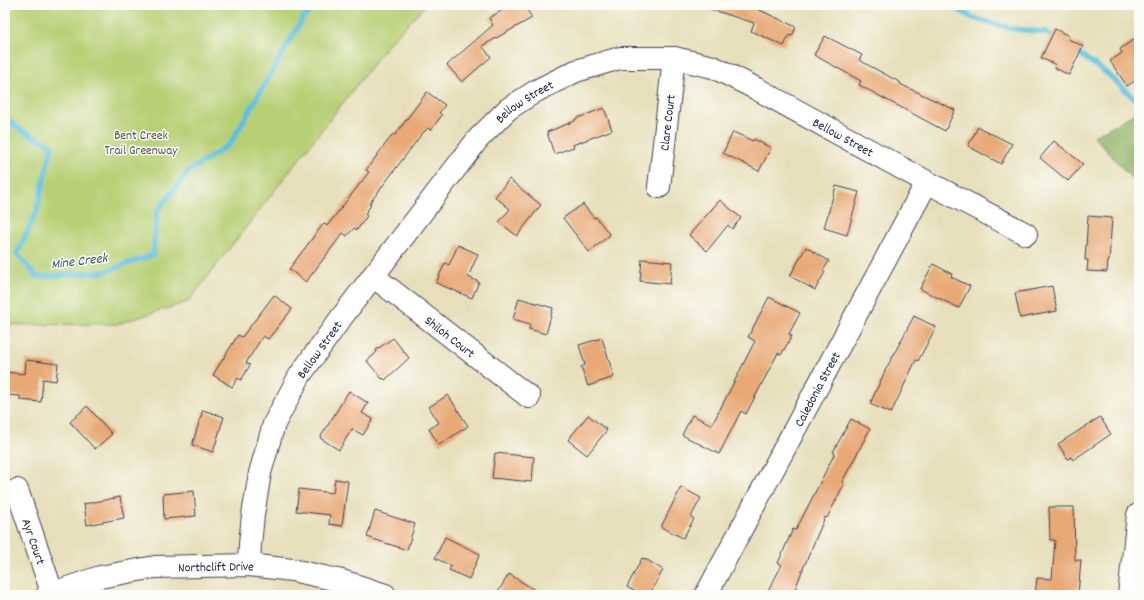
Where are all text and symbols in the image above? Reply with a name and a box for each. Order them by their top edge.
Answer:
street label: Bellow Street [492,77,558,129]
street label: Clare Court [656,93,682,152]
street label: Bellow Street [808,114,876,163]
park label: Bent Creek Trail Greenway [104,127,178,161]
water label: Mine Creek [50,248,110,275]
street label: Shiloh Court [420,312,478,364]
street label: Bellow Street [293,318,348,383]
street label: Caledonia Street [791,349,847,431]
street label: Ayr Court [15,516,49,568]
street label: Northclift Drive [178,558,255,579]

